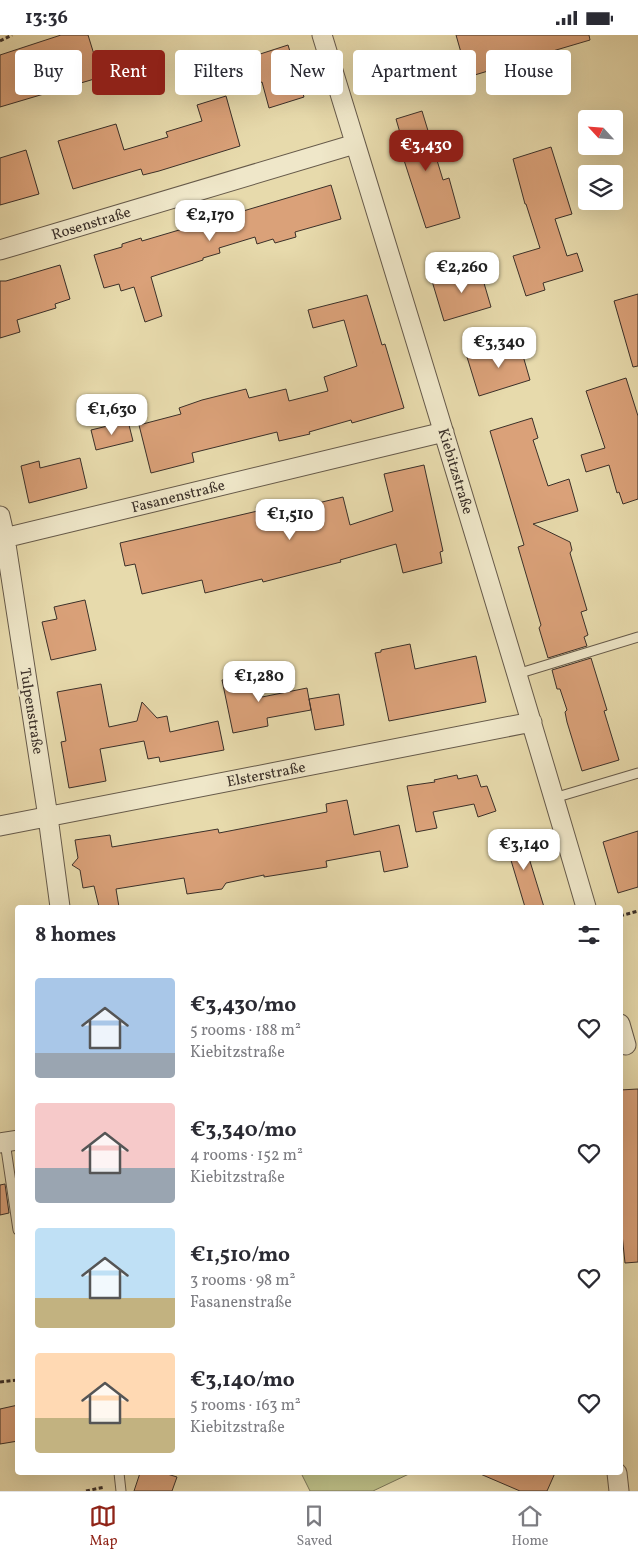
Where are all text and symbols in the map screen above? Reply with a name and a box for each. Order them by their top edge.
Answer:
text: 13:36 [25,5,68,31]
chip: Buy [15,50,82,95]
chip: Rent [92,50,165,95]
chip: Filters [175,50,261,95]
chip: New [271,50,343,95]
chip: Apartment [353,50,476,95]
chip: House [486,50,571,95]
north arrow [578,110,622,155]
map controls [578,110,623,210]
pin: €3,430 [385,129,467,172]
text: €3,430 [400,135,452,157]
button: layers [578,165,623,210]
pin: €2,170 [169,199,251,242]
street label: Rosenstraße [49,202,134,246]
text: €2,170 [186,205,234,227]
pin: €2,260 [421,251,503,294]
text: €2,260 [436,257,488,279]
pin: €3,340 [458,327,540,369]
text: €3,340 [473,332,525,354]
pin: €1,630 [71,393,153,436]
text: €1,630 [87,399,137,421]
street label: Kiebitzstraße [432,426,478,517]
street label: Fasanenstraße [129,476,227,519]
pin: €1,510 [249,499,331,541]
text: €1,510 [267,504,313,526]
pin: €1,280 [218,661,300,703]
text: €1,280 [234,666,284,688]
street label: Tulpenstraße [13,667,48,756]
street label: Elsterstraße [225,758,308,793]
pin: €3,140 [483,829,565,871]
text: €3,140 [499,834,549,856]
text: 8 homes [35,921,116,950]
icon: filters [575,921,603,949]
text: €3,430/mo [190,991,296,1020]
icon: home [75,998,135,1058]
icon: heart [575,1014,603,1042]
text: 5 rooms · 188 m² [190,1020,301,1042]
text: Kiebitzstraße [190,1042,285,1064]
text: €3,340/mo [190,1116,297,1145]
icon: home [75,1123,135,1183]
icon: heart [575,1139,603,1167]
text: 4 rooms · 152 m² [190,1145,303,1167]
text: Kiebitzstraße [190,1167,285,1189]
text: €1,510/mo [190,1241,290,1270]
icon: home [75,1248,135,1308]
icon: heart [575,1264,603,1292]
text: 3 rooms · 98 m² [190,1270,295,1292]
text: Fasanenstraße [190,1292,292,1314]
text: €3,140/mo [190,1366,295,1395]
icon: home [75,1373,135,1433]
icon: heart [575,1389,603,1417]
text: 5 rooms · 163 m² [190,1395,301,1417]
text: Kiebitzstraße [190,1417,285,1439]
tab: Map [89,1502,118,1551]
tab: Saved [296,1502,333,1551]
tab: Home [511,1502,549,1551]

